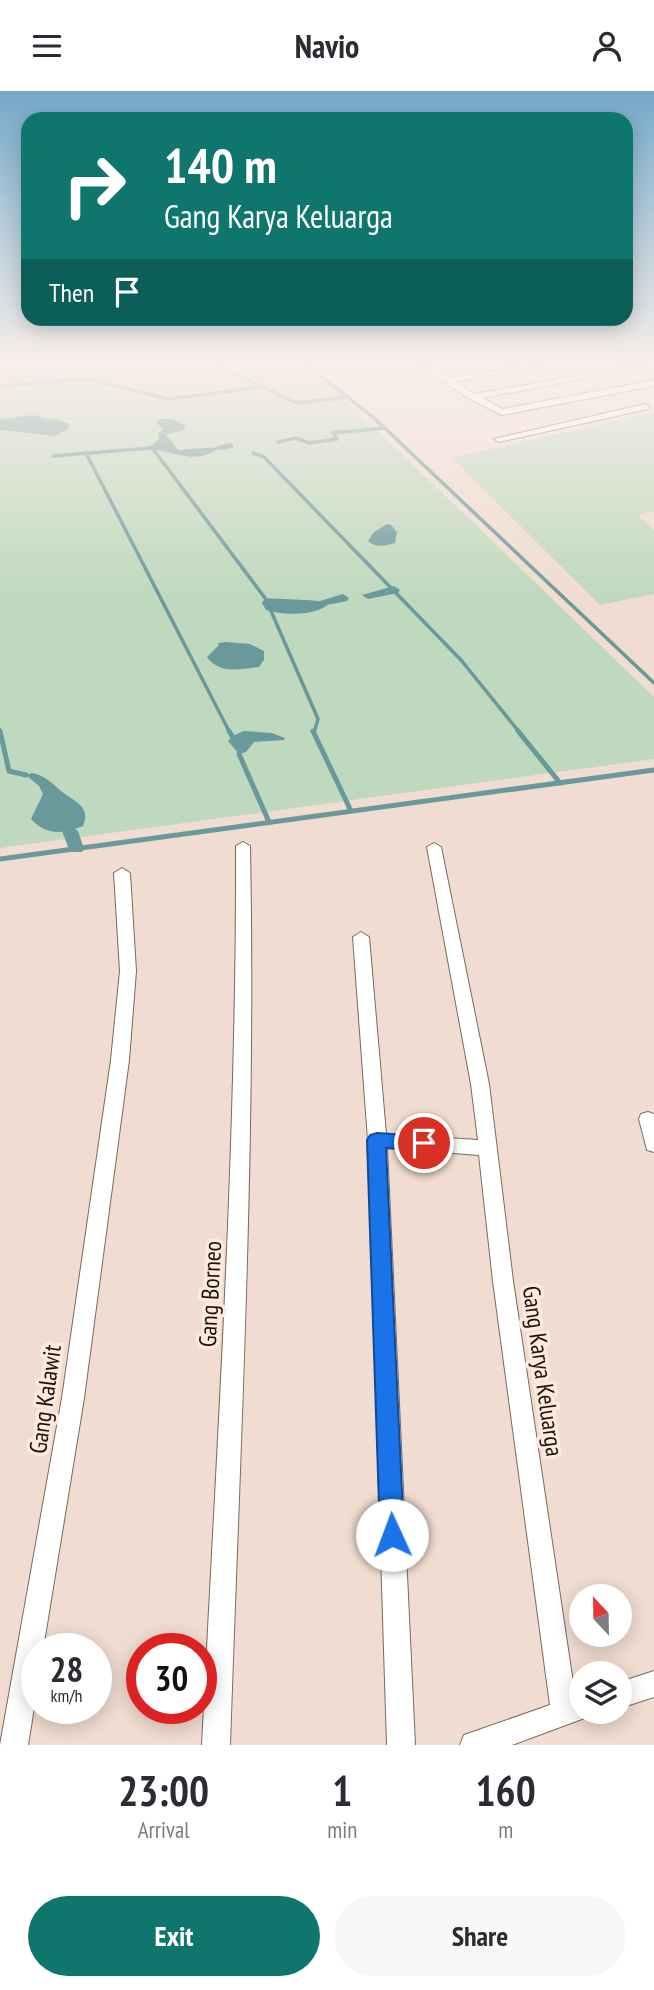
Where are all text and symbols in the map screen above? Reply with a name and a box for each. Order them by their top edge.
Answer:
text: Navio [295,25,359,67]
icon: menu [28,27,66,65]
icon: person [588,27,626,65]
text: 140 m [164,133,277,197]
icon: right [49,140,140,231]
text: Gang Karya Keluarga [164,195,393,237]
icon: arrive [108,273,146,311]
text: Then [49,276,94,309]
pin [394,1113,454,1173]
icon: arrive [405,1124,443,1162]
street label: Gang Borneo [192,1240,228,1348]
street label: Gang Karya Keluarga [516,1284,570,1458]
street label: Gang Kalawit [22,1342,68,1455]
position arrow [355,1498,429,1572]
north arrow [569,1584,632,1647]
map controls [569,1584,632,1724]
speed limit sign: 30 [126,1633,217,1724]
text: 28 [50,1646,83,1692]
button: layers [569,1661,632,1724]
text: km/h [51,1684,82,1707]
text: 23:00 [118,1763,209,1818]
text: 1 [332,1763,352,1818]
text: 160 [476,1763,536,1818]
text: Arrival [138,1815,190,1844]
text: min [327,1815,357,1844]
text: m [498,1815,513,1844]
button: Exit [28,1896,320,1976]
button: Share [334,1896,626,1976]

